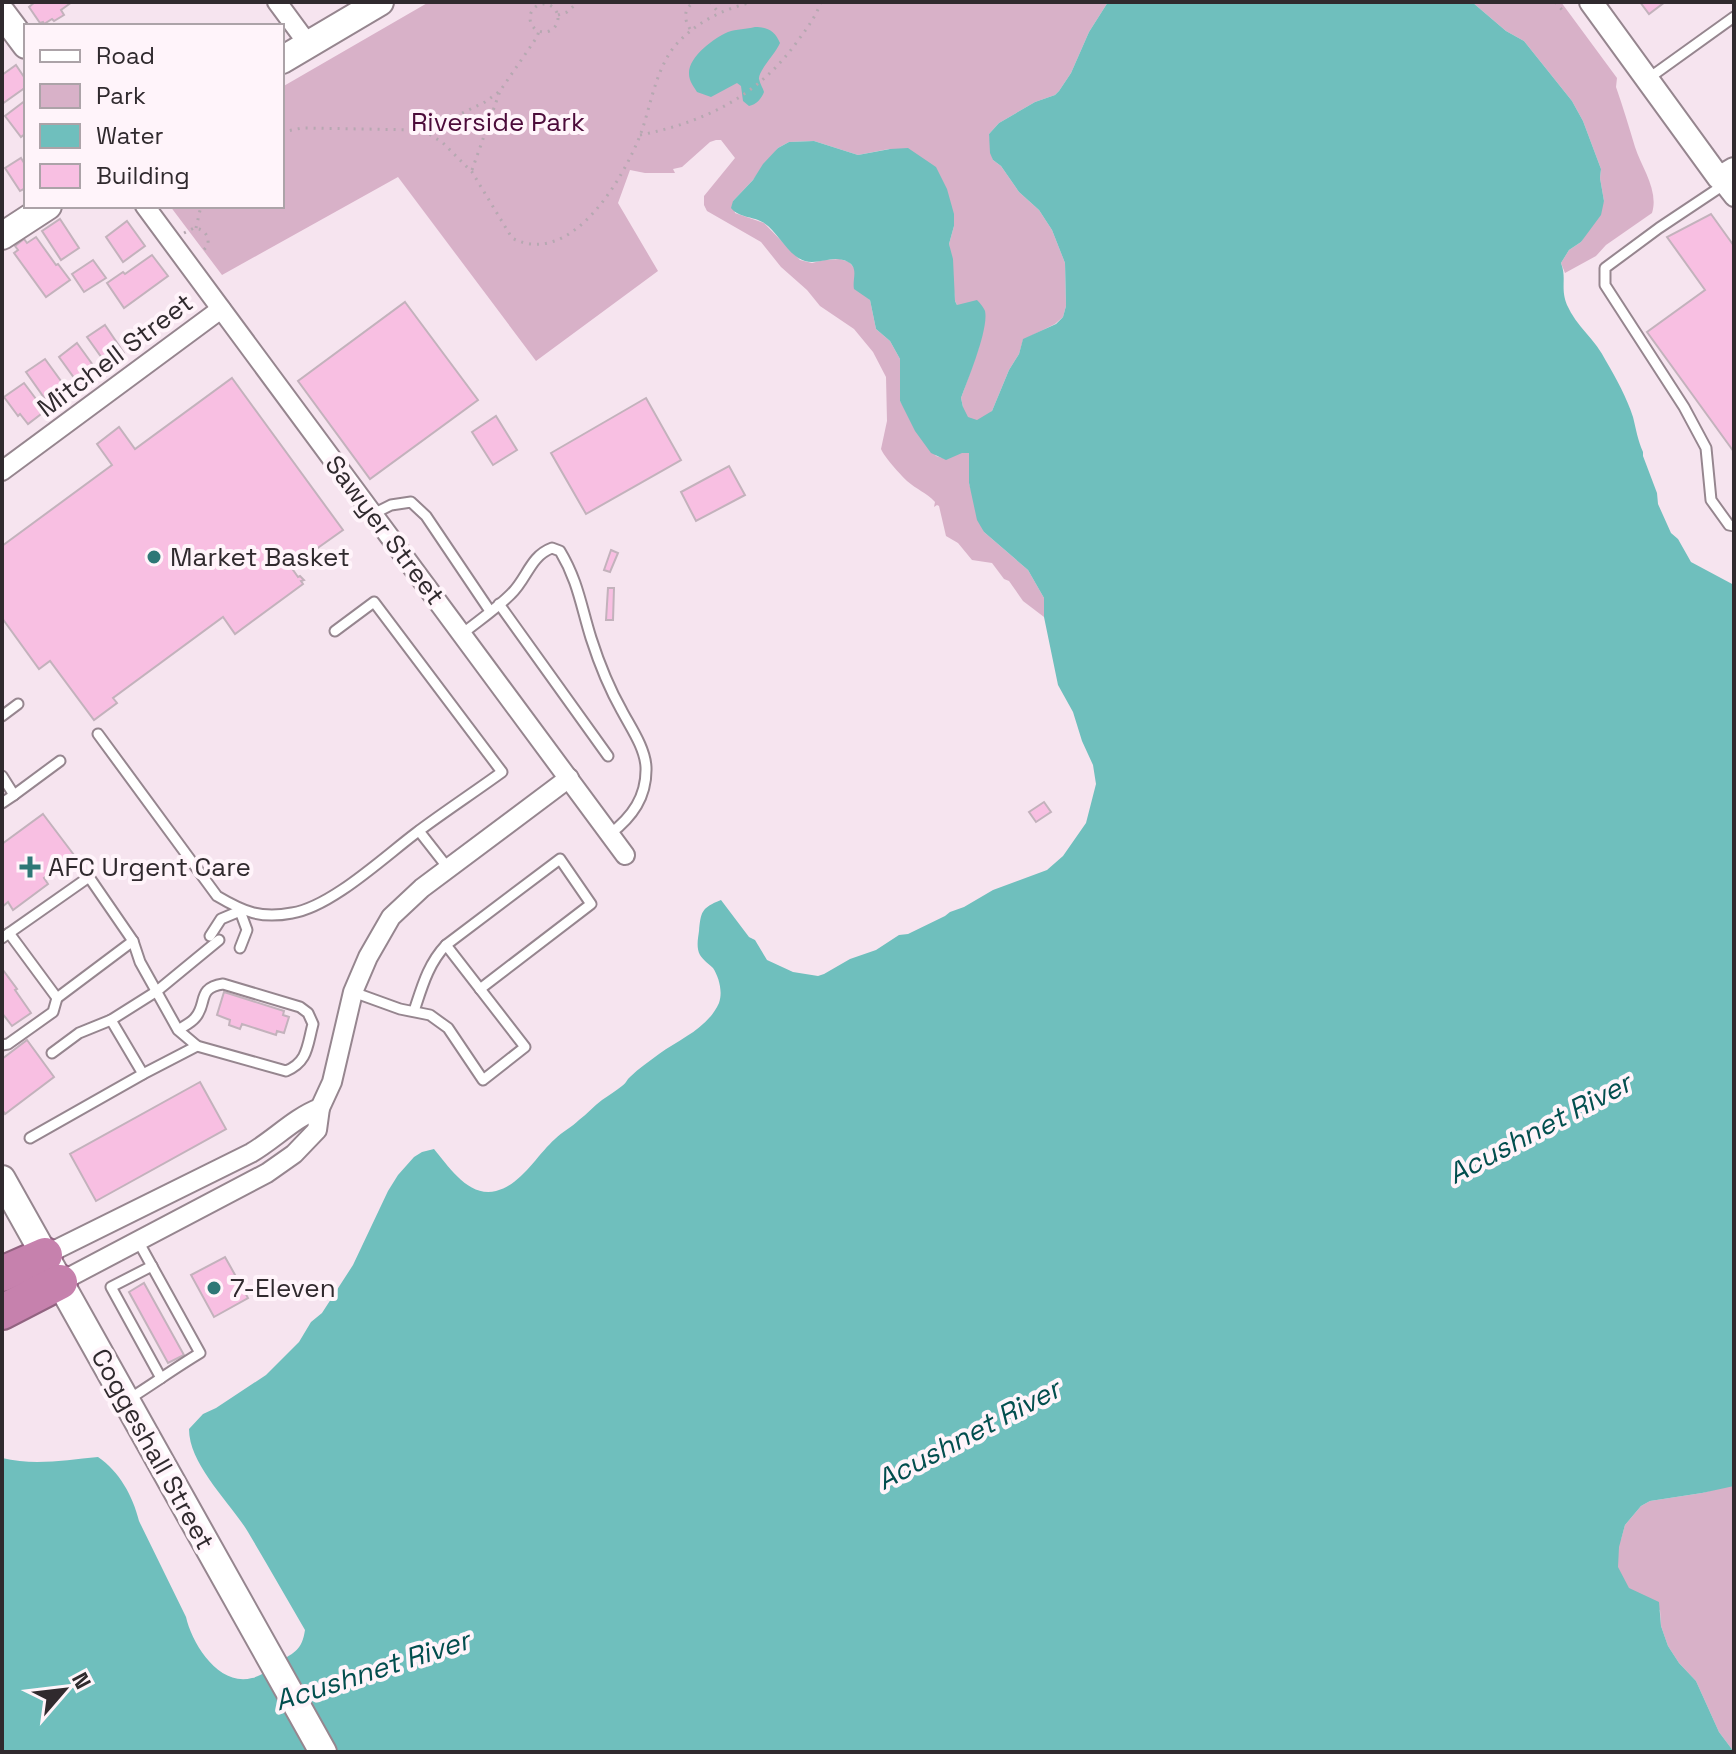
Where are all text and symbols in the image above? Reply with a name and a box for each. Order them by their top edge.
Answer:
legend [24,24,284,208]
text: Road [96,40,155,71]
text: Park [96,80,146,111]
park label: Riverside Park [411,105,585,139]
text: Water [96,120,164,151]
text: Building [96,160,190,191]
street label: Mitchell Street [30,285,200,425]
street label: Sawyer Street [318,448,452,612]
place label: Market Basket [170,540,350,574]
marker: Market Basket [145,548,163,566]
place label: AFC Urgent Care [48,850,251,884]
marker: AFC Urgent Care [19,856,41,878]
water label: Acushnet River [1441,1063,1640,1192]
place label: 7-Eleven [230,1271,336,1305]
marker: 7-Eleven [205,1279,223,1297]
street label: Coggeshall Street [84,1342,222,1556]
water label: Acushnet River [870,1369,1069,1498]
water label: Acushnet River [270,1620,477,1718]
north arrow [24,1650,104,1730]
text: N [66,1668,97,1694]

